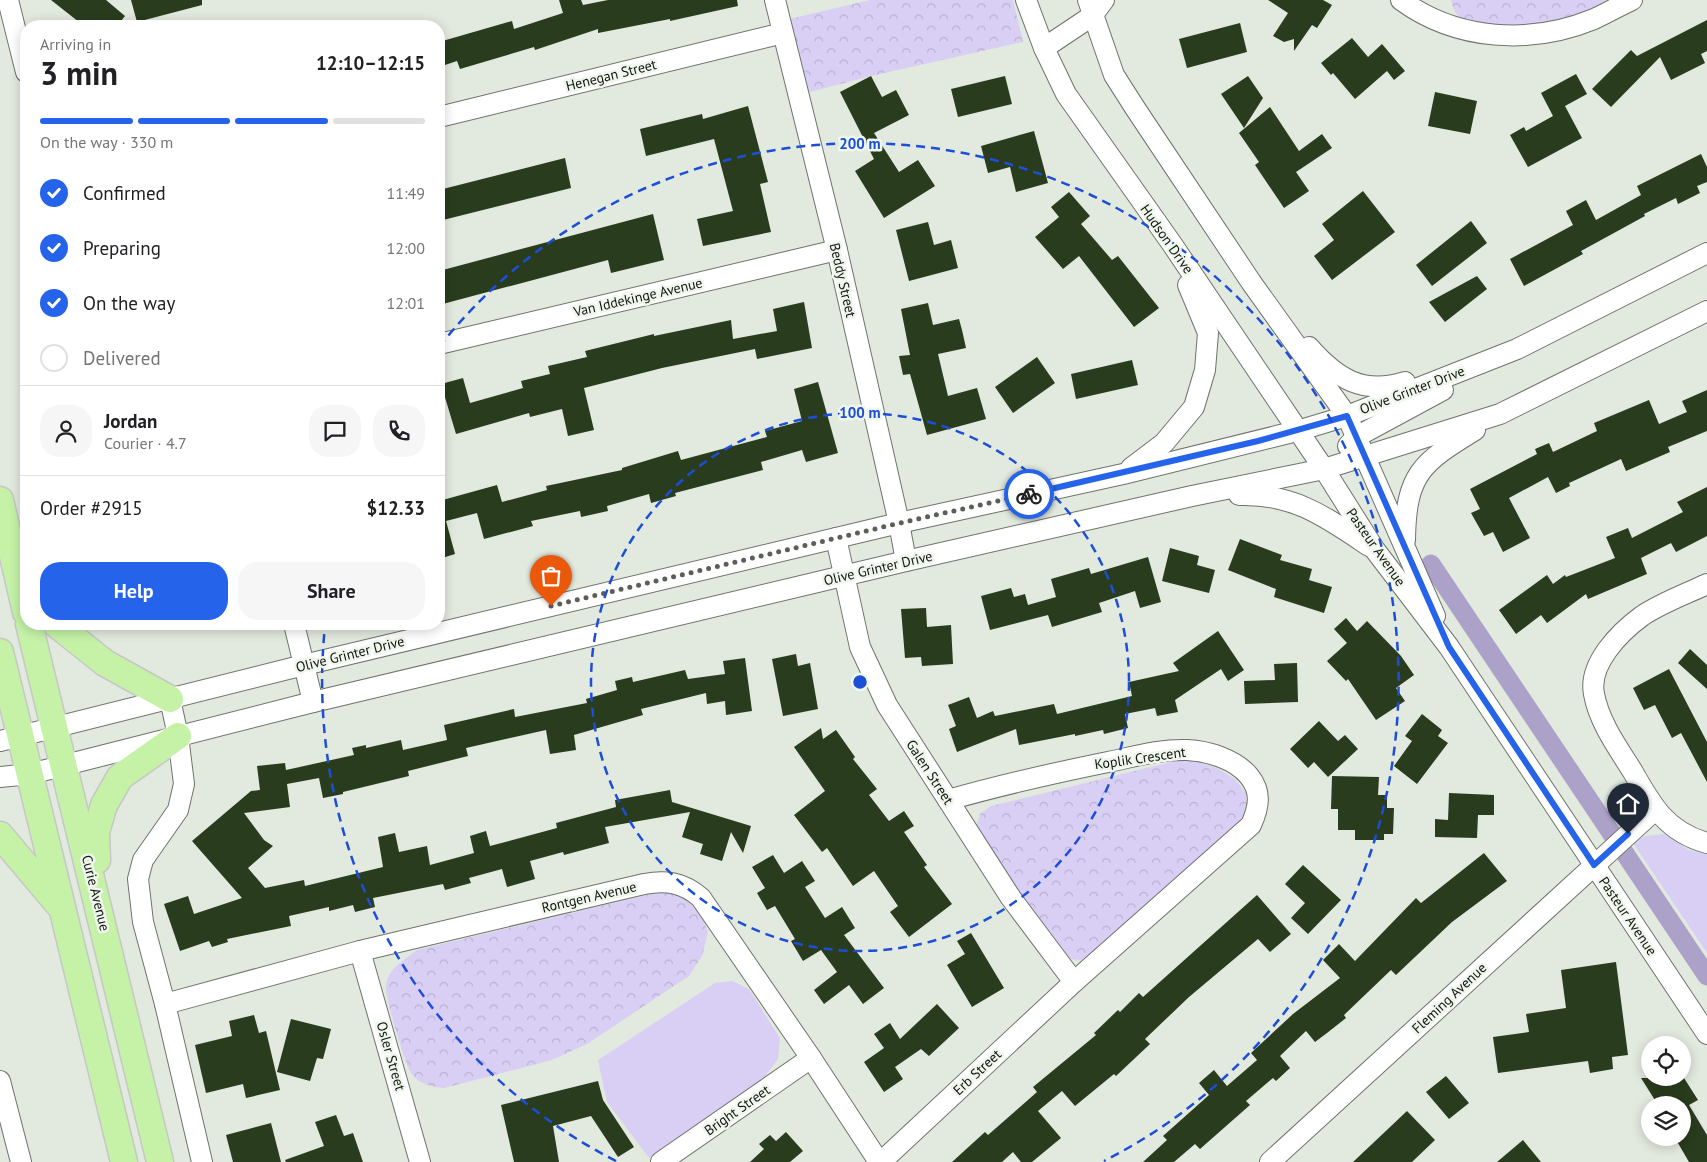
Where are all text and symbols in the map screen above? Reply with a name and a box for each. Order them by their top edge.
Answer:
text: Arriving in [40,34,111,54]
text: 12:10–12:15 [316,51,425,75]
text: 3 min [40,52,118,94]
street label: Henegan Street [564,55,658,95]
text: On the way · 330 m [40,132,173,152]
text: 200 m [839,134,881,153]
icon: check [40,179,68,207]
text: Confirmed [83,181,166,205]
text: 11:49 [387,183,425,203]
street label: Hudson Drive [1136,201,1198,277]
icon: check [40,234,68,262]
text: Preparing [83,236,161,260]
text: 12:00 [387,238,425,258]
street label: Beddy Street [826,241,860,319]
street label: Van Iddekinge Avenue [571,273,704,321]
icon: check [40,289,68,317]
text: On the way [83,291,175,315]
text: 12:01 [387,293,425,313]
text: Delivered [83,346,161,370]
street label: Olive Grinter Drive [1357,362,1467,418]
text: 100 m [839,403,881,422]
button: person [40,405,92,457]
button: chat [309,405,361,457]
button: phone [373,405,425,457]
text: Jordan [104,409,157,433]
text: Courier · 4.7 [104,433,187,453]
courier [1004,469,1054,519]
icon: bike [1015,480,1043,508]
text: Order #2915 [40,496,143,520]
text: $12.33 [366,496,425,520]
street label: Pasteur Avenue [1342,504,1410,590]
street label: Olive Grinter Drive [822,547,934,589]
pin [530,555,572,606]
button: Help [40,562,228,620]
button: Share [238,562,425,620]
icon: bag [537,562,565,590]
street label: Olive Grinter Drive [294,632,406,676]
centre of rings [851,673,869,691]
street label: Galen Street [902,736,958,808]
street label: Koplik Crescent [1093,743,1187,773]
pin [1607,783,1649,834]
icon: home [1614,790,1642,818]
street label: Curie Avenue [78,853,114,933]
street label: Pasteur Avenue [1595,873,1661,959]
street label: Rontgen Avenue [540,877,638,917]
street label: Fleming Avenue [1408,959,1490,1037]
street label: Osler Street [373,1019,409,1093]
map controls [1641,1036,1691,1146]
button: locate [1641,1036,1691,1086]
street label: Erb Street [949,1045,1005,1099]
street label: Bright Street [701,1081,774,1139]
button: layers [1641,1096,1691,1146]

